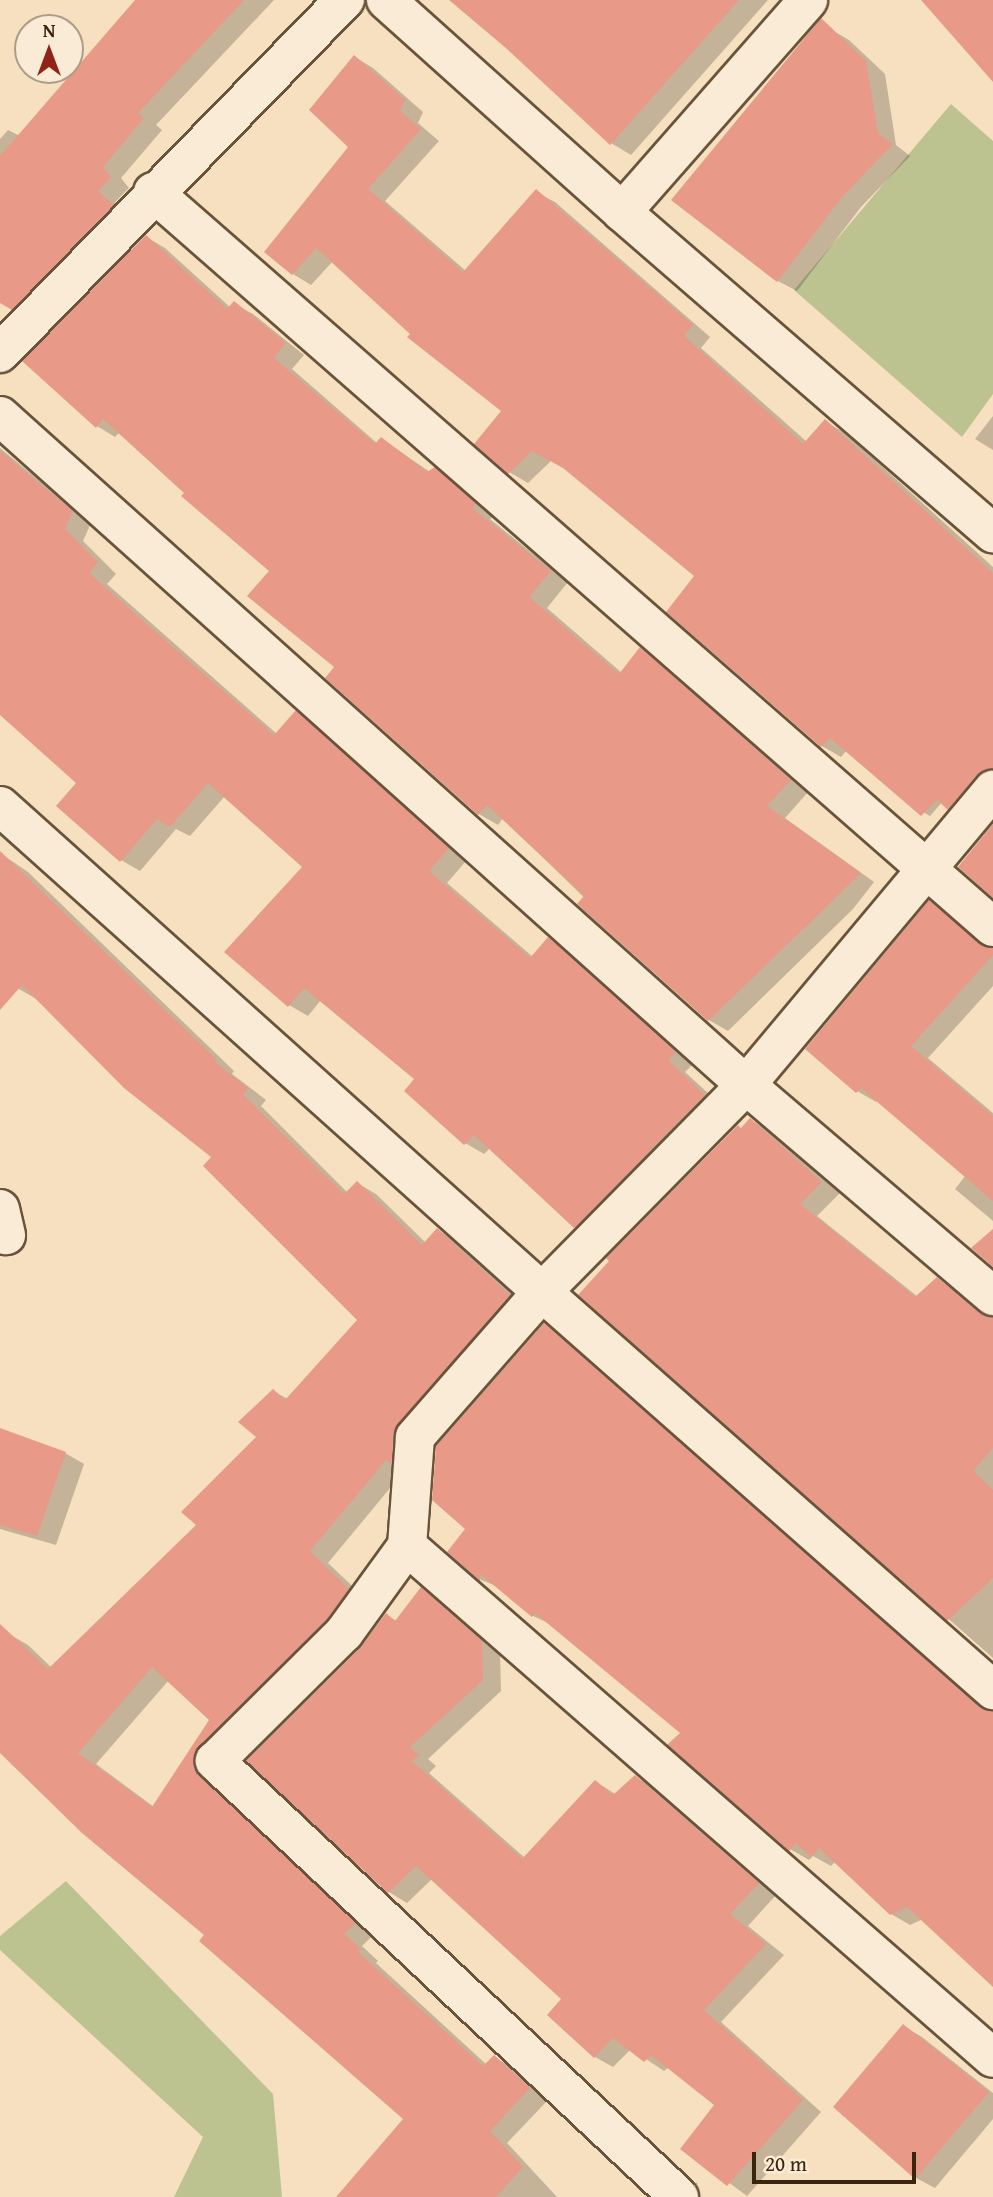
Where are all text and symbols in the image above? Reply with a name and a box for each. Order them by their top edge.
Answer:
north arrow [14,14,84,84]
text: N [43,16,55,44]
scale bar [755,2138,920,2182]
text: 20 m [765,2148,807,2179]

